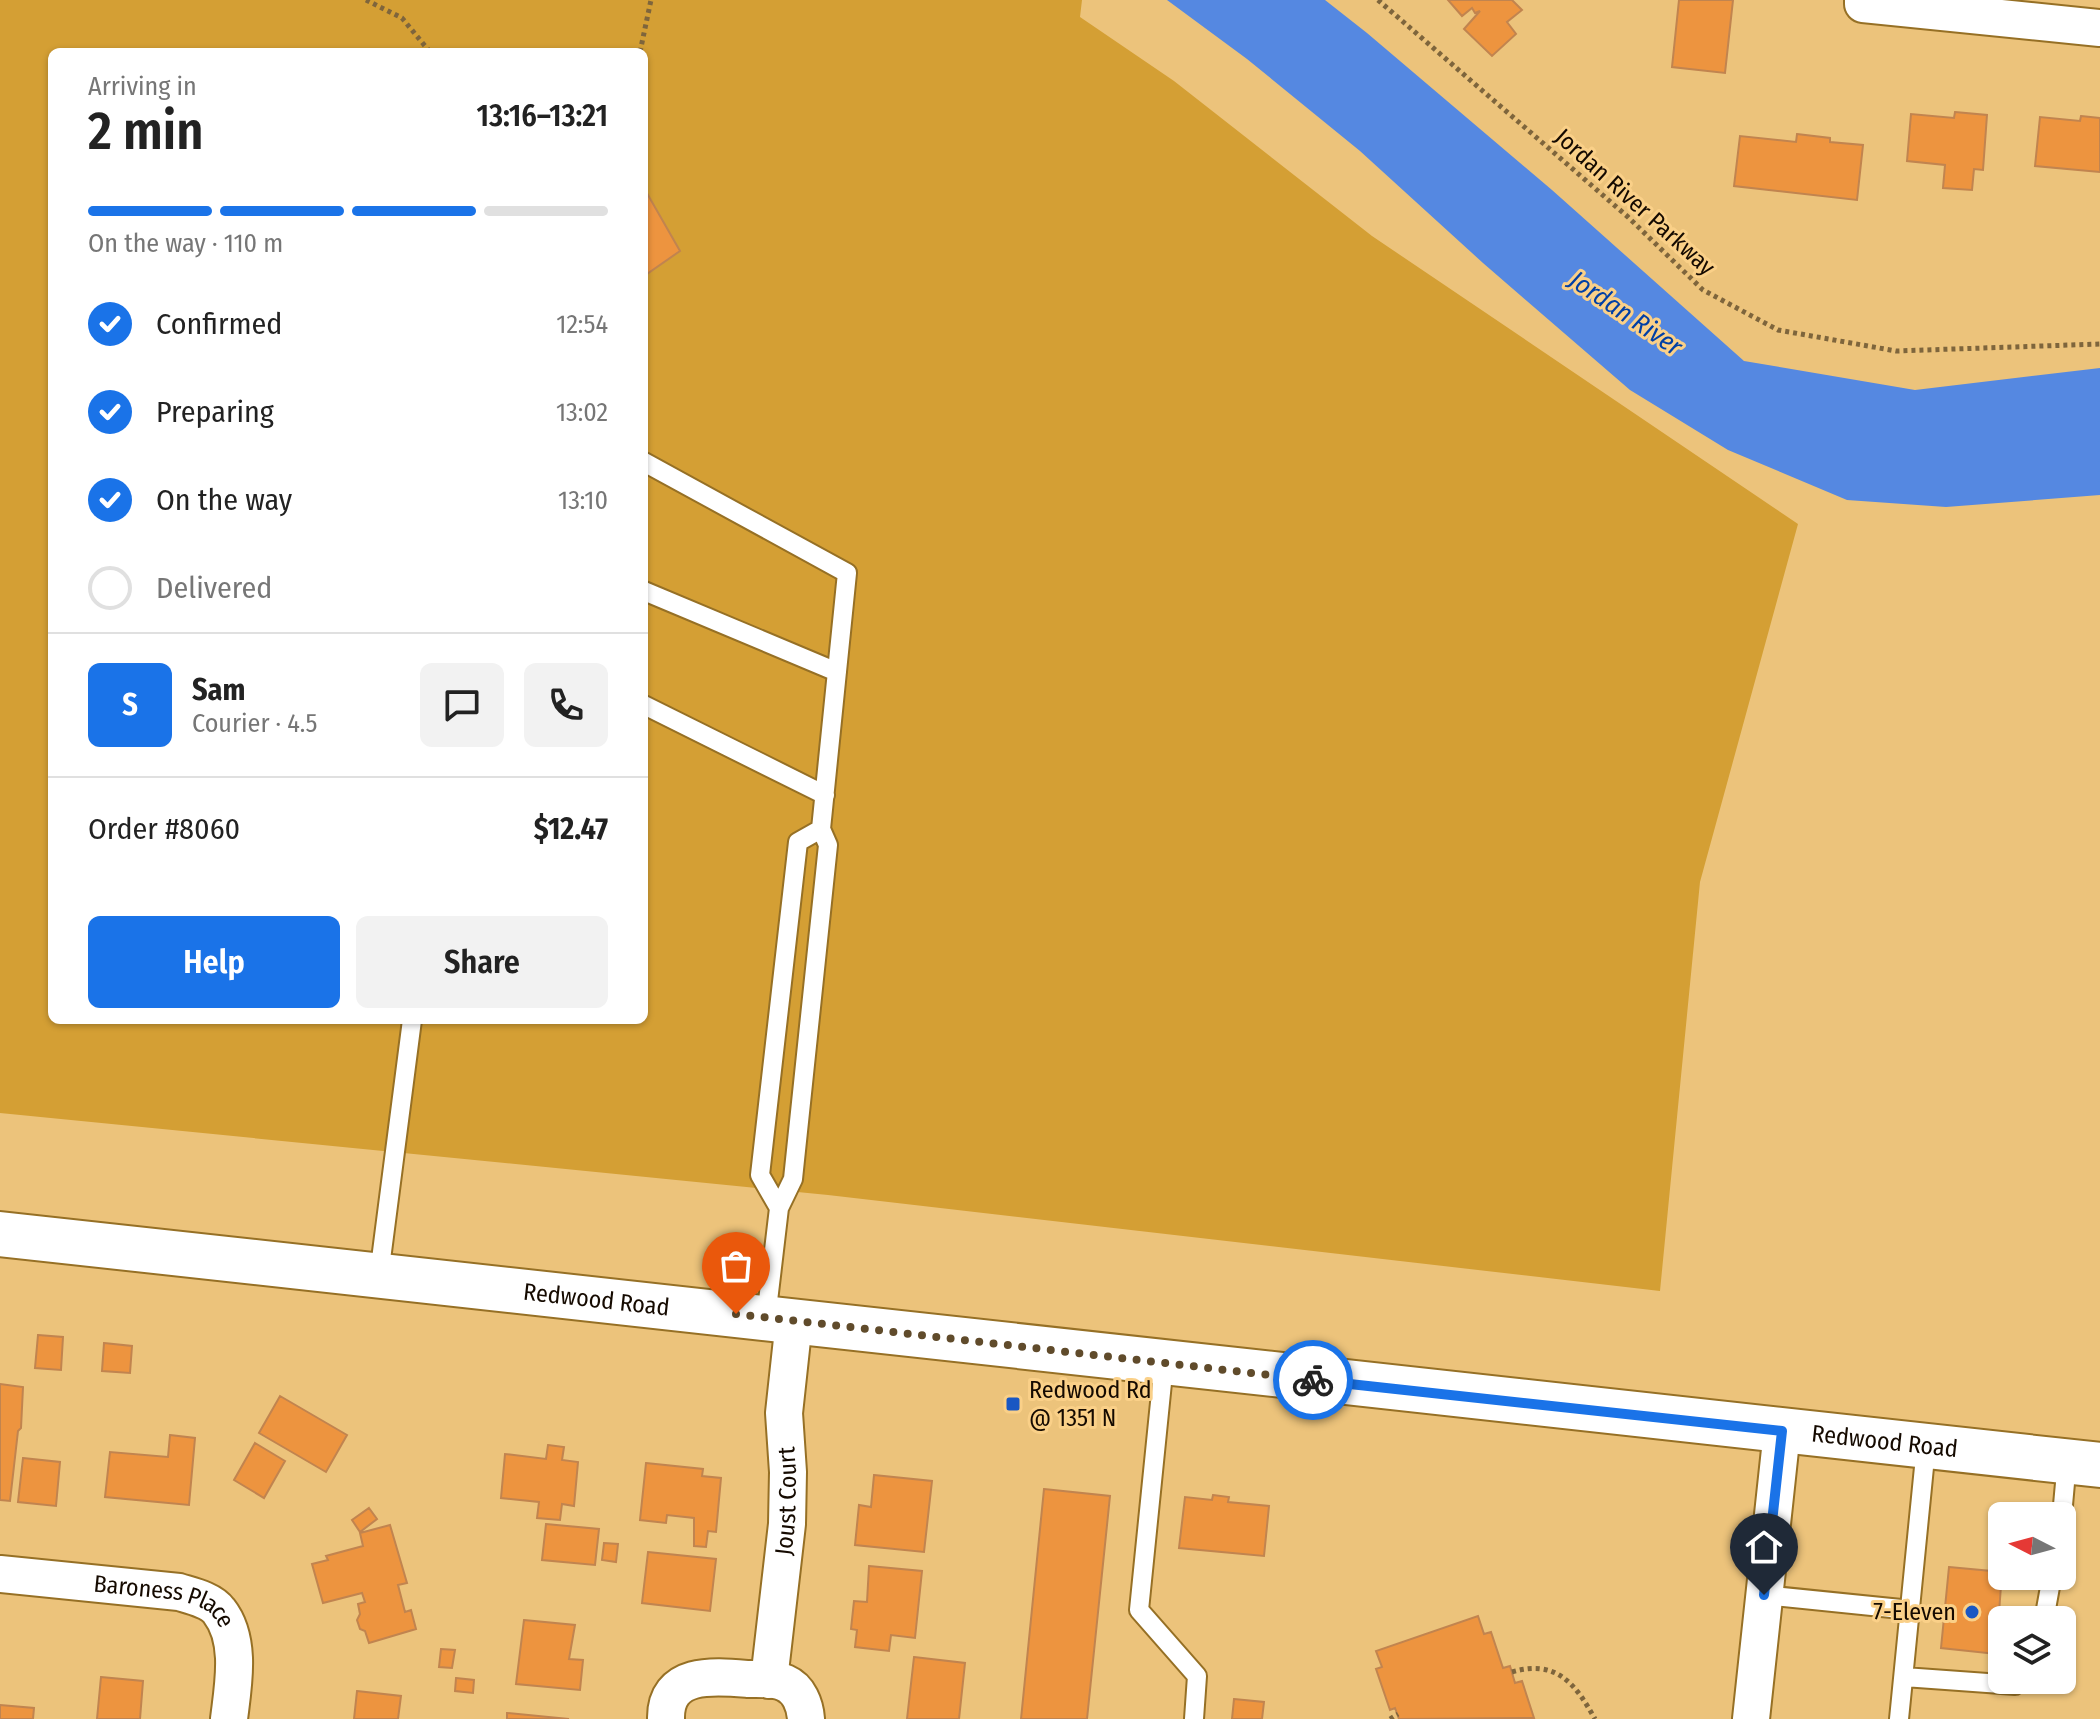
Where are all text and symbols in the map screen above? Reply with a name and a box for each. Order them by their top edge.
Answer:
text: Arriving in [88,71,197,102]
text: 13:16–13:21 [477,98,608,134]
text: 2 min [88,100,204,163]
street label: Jordan River Parkway [1549,123,1721,281]
text: On the way · 110 m [88,228,283,259]
water label: Jordan River [1562,263,1689,363]
icon: check [88,302,132,346]
text: Confirmed [156,306,282,342]
text: 12:54 [556,309,608,340]
icon: check [88,390,132,434]
text: Preparing [156,394,274,430]
text: 13:02 [556,397,608,428]
icon: check [88,478,132,522]
text: On the way [156,482,292,518]
text: 13:10 [558,485,608,516]
text: Delivered [156,570,272,606]
button: chat [420,663,504,747]
button: phone [524,663,608,747]
text: Sam [192,672,245,708]
text: S [122,687,138,723]
text: Courier · 4.5 [192,708,318,739]
text: Order #8060 [88,811,240,847]
text: $12.47 [534,811,608,847]
button: Help [88,916,340,1008]
button: Share [356,916,608,1008]
pin [702,1232,770,1314]
icon: bag [714,1244,758,1288]
street label: Redwood Road [522,1278,671,1322]
courier [1273,1340,1353,1420]
icon: bike [1291,1358,1335,1402]
place label: Redwood Rd @ 1351 N [1029,1376,1152,1432]
marker: Redwood Rd @ 1351 N [1004,1395,1022,1413]
street label: Redwood Road [1810,1419,1959,1463]
street label: Joust Court [769,1446,802,1557]
north arrow [1988,1502,2076,1590]
map controls [1988,1502,2076,1694]
pin [1730,1513,1798,1595]
icon: home [1742,1525,1786,1569]
street label: Baroness Place [92,1569,240,1632]
place label: 7-Eleven [1873,1598,1956,1626]
marker: 7-Eleven [1963,1603,1981,1621]
button: layers [1988,1606,2076,1694]

